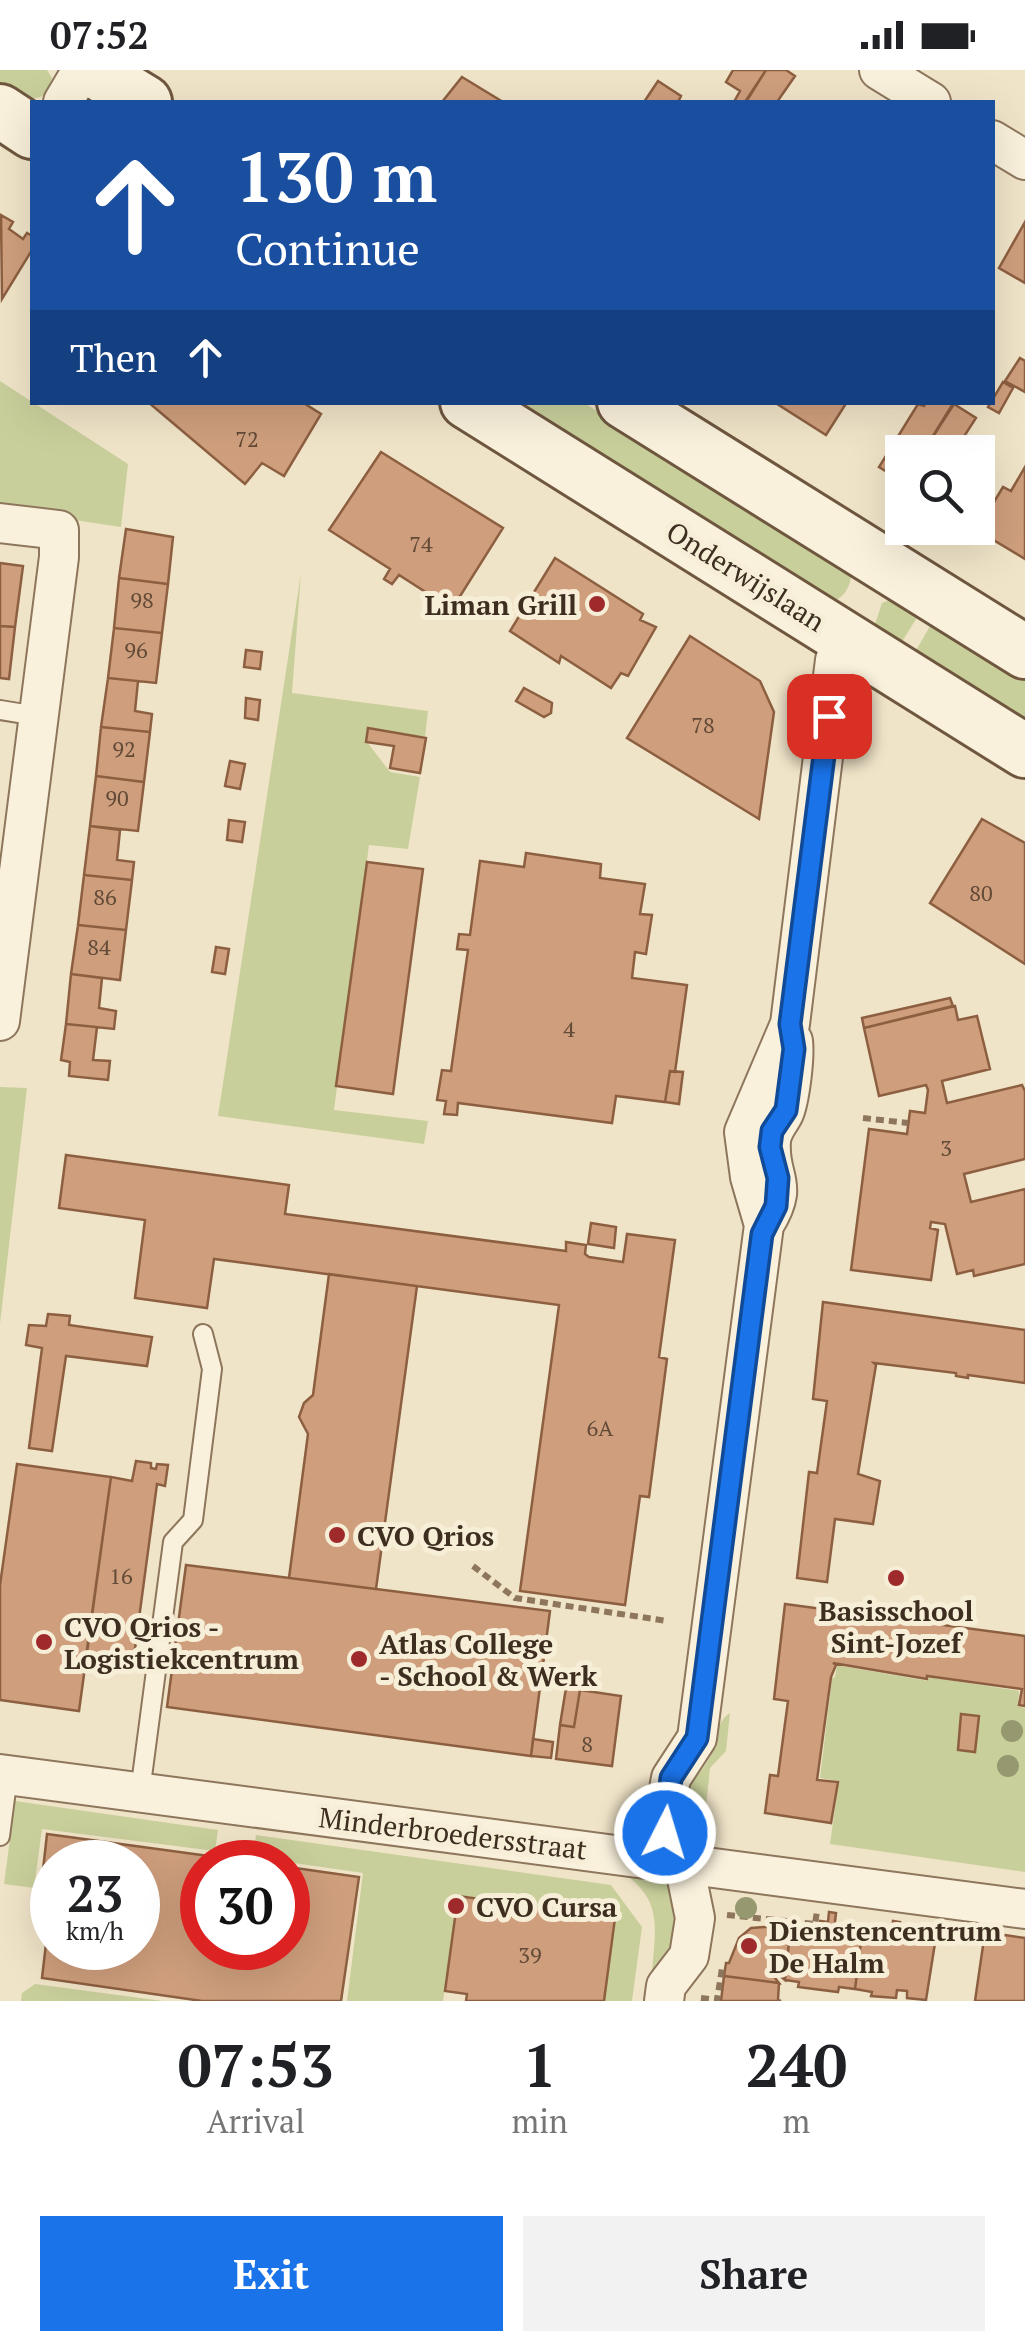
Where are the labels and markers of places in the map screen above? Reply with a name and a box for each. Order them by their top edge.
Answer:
place label: Liman Grill [425,586,577,623]
marker: Liman Grill [586,593,608,615]
pin [787,674,872,759]
place label: CVO Qrios [357,1517,494,1554]
marker: CVO Qrios [326,1524,348,1546]
marker: Basisschool Sint-Jozef [885,1567,907,1589]
place label: Basisschool Sint-Jozef [818,1592,974,1661]
place label: CVO Qrios - Logistiekcentrum [64,1608,299,1677]
place label: Atlas College - School & Werk [379,1625,598,1694]
marker: CVO Qrios - Logistiekcentrum [33,1631,55,1653]
marker: Atlas College - School & Werk [348,1648,370,1670]
place label: CVO Cursa [476,1888,618,1925]
marker: CVO Cursa [445,1895,467,1917]
place label: Dienstencentrum De Halm [769,1912,1002,1981]
marker: Dienstencentrum De Halm [738,1935,760,1957]

